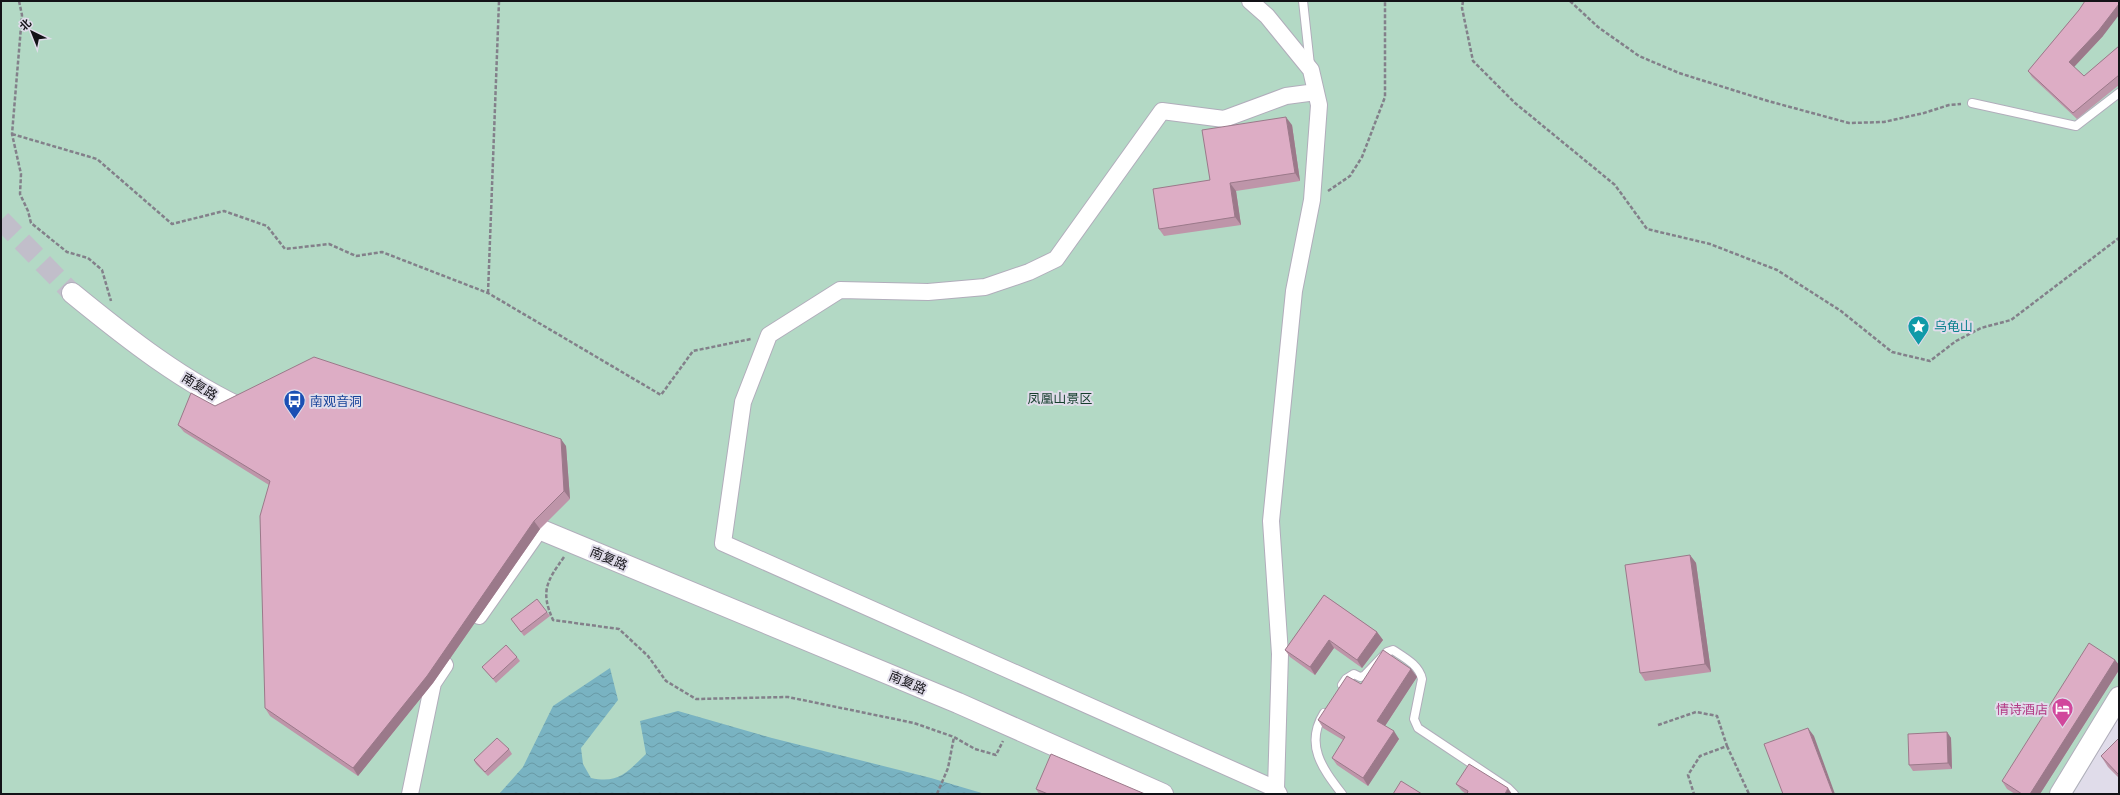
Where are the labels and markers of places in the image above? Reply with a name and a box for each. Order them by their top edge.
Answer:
place icon: 乌龟山 [1905,313,1931,346]
place label: 乌龟山 [1934,319,1973,334]
bus stop icon: 南观音洞 [282,388,308,421]
place label: 南观音洞 [310,394,362,409]
hotel icon: 情诗酒店 [2050,696,2076,729]
place label: 情诗酒店 [1996,702,2048,717]

